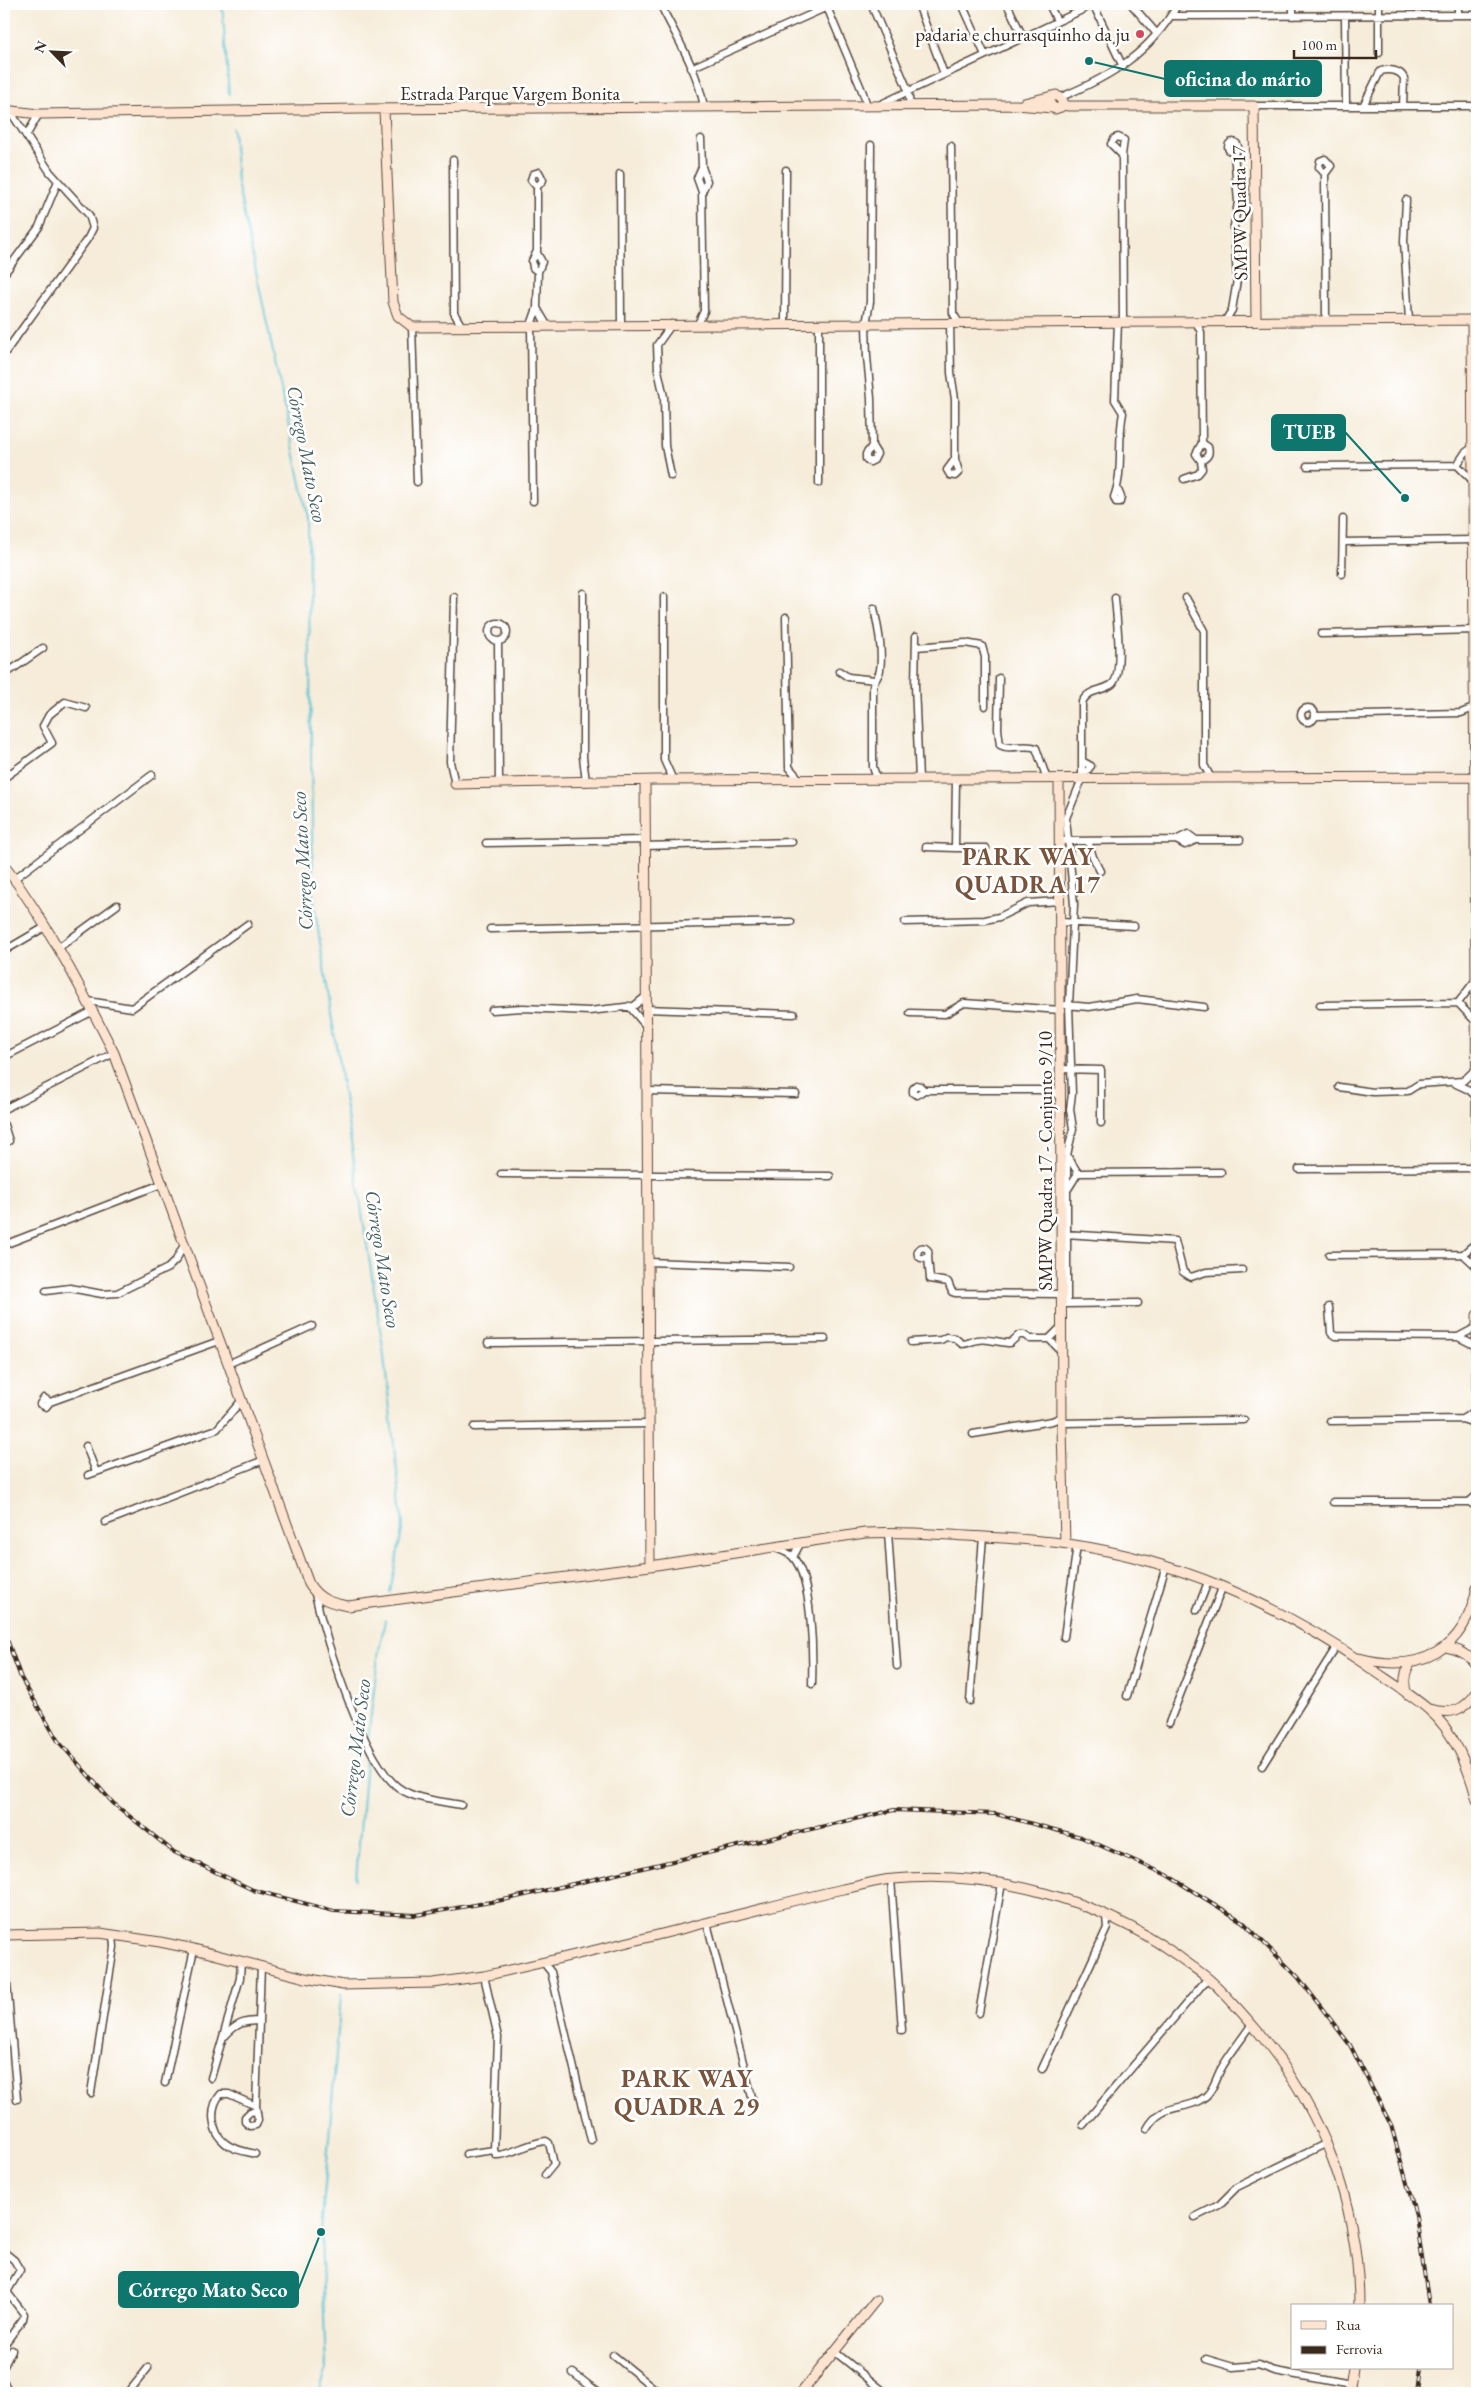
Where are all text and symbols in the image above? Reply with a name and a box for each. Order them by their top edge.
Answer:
place label: padaria e churrasquinho da ju [915,22,1130,47]
north arrow [28,28,78,78]
marker: padaria e churrasquinho da ju [1134,28,1146,40]
scale bar [1294,28,1376,60]
text: 100 m [1301,35,1338,54]
text: N [30,37,51,56]
callout: oficina do mário [1165,61,1321,96]
text: oficina do mário [1175,66,1311,92]
street label: Estrada Parque Vargem Bonita [400,81,621,106]
street label: SMPW Quadra 17 [1226,144,1253,281]
water label: Córrego Mato Seco [281,383,333,525]
callout: TUEB [1272,415,1345,450]
text: TUEB [1283,419,1335,445]
water label: Córrego Mato Seco [285,791,319,931]
district label: PARK WAY QUADRA 17 [955,841,1101,900]
street label: SMPW Quadra 17 - Conjunto 9/10 [1033,1031,1058,1291]
water label: Córrego Mato Seco [359,1188,407,1330]
water label: Córrego Mato Seco [334,1677,376,1819]
district label: PARK WAY QUADRA 29 [614,2063,760,2122]
callout: Córrego Mato Seco [119,2272,298,2307]
text: Córrego Mato Seco [128,2277,288,2303]
legend [1291,2304,1454,2370]
text: Rua [1336,2315,1361,2334]
text: Ferrovia [1336,2339,1383,2358]

